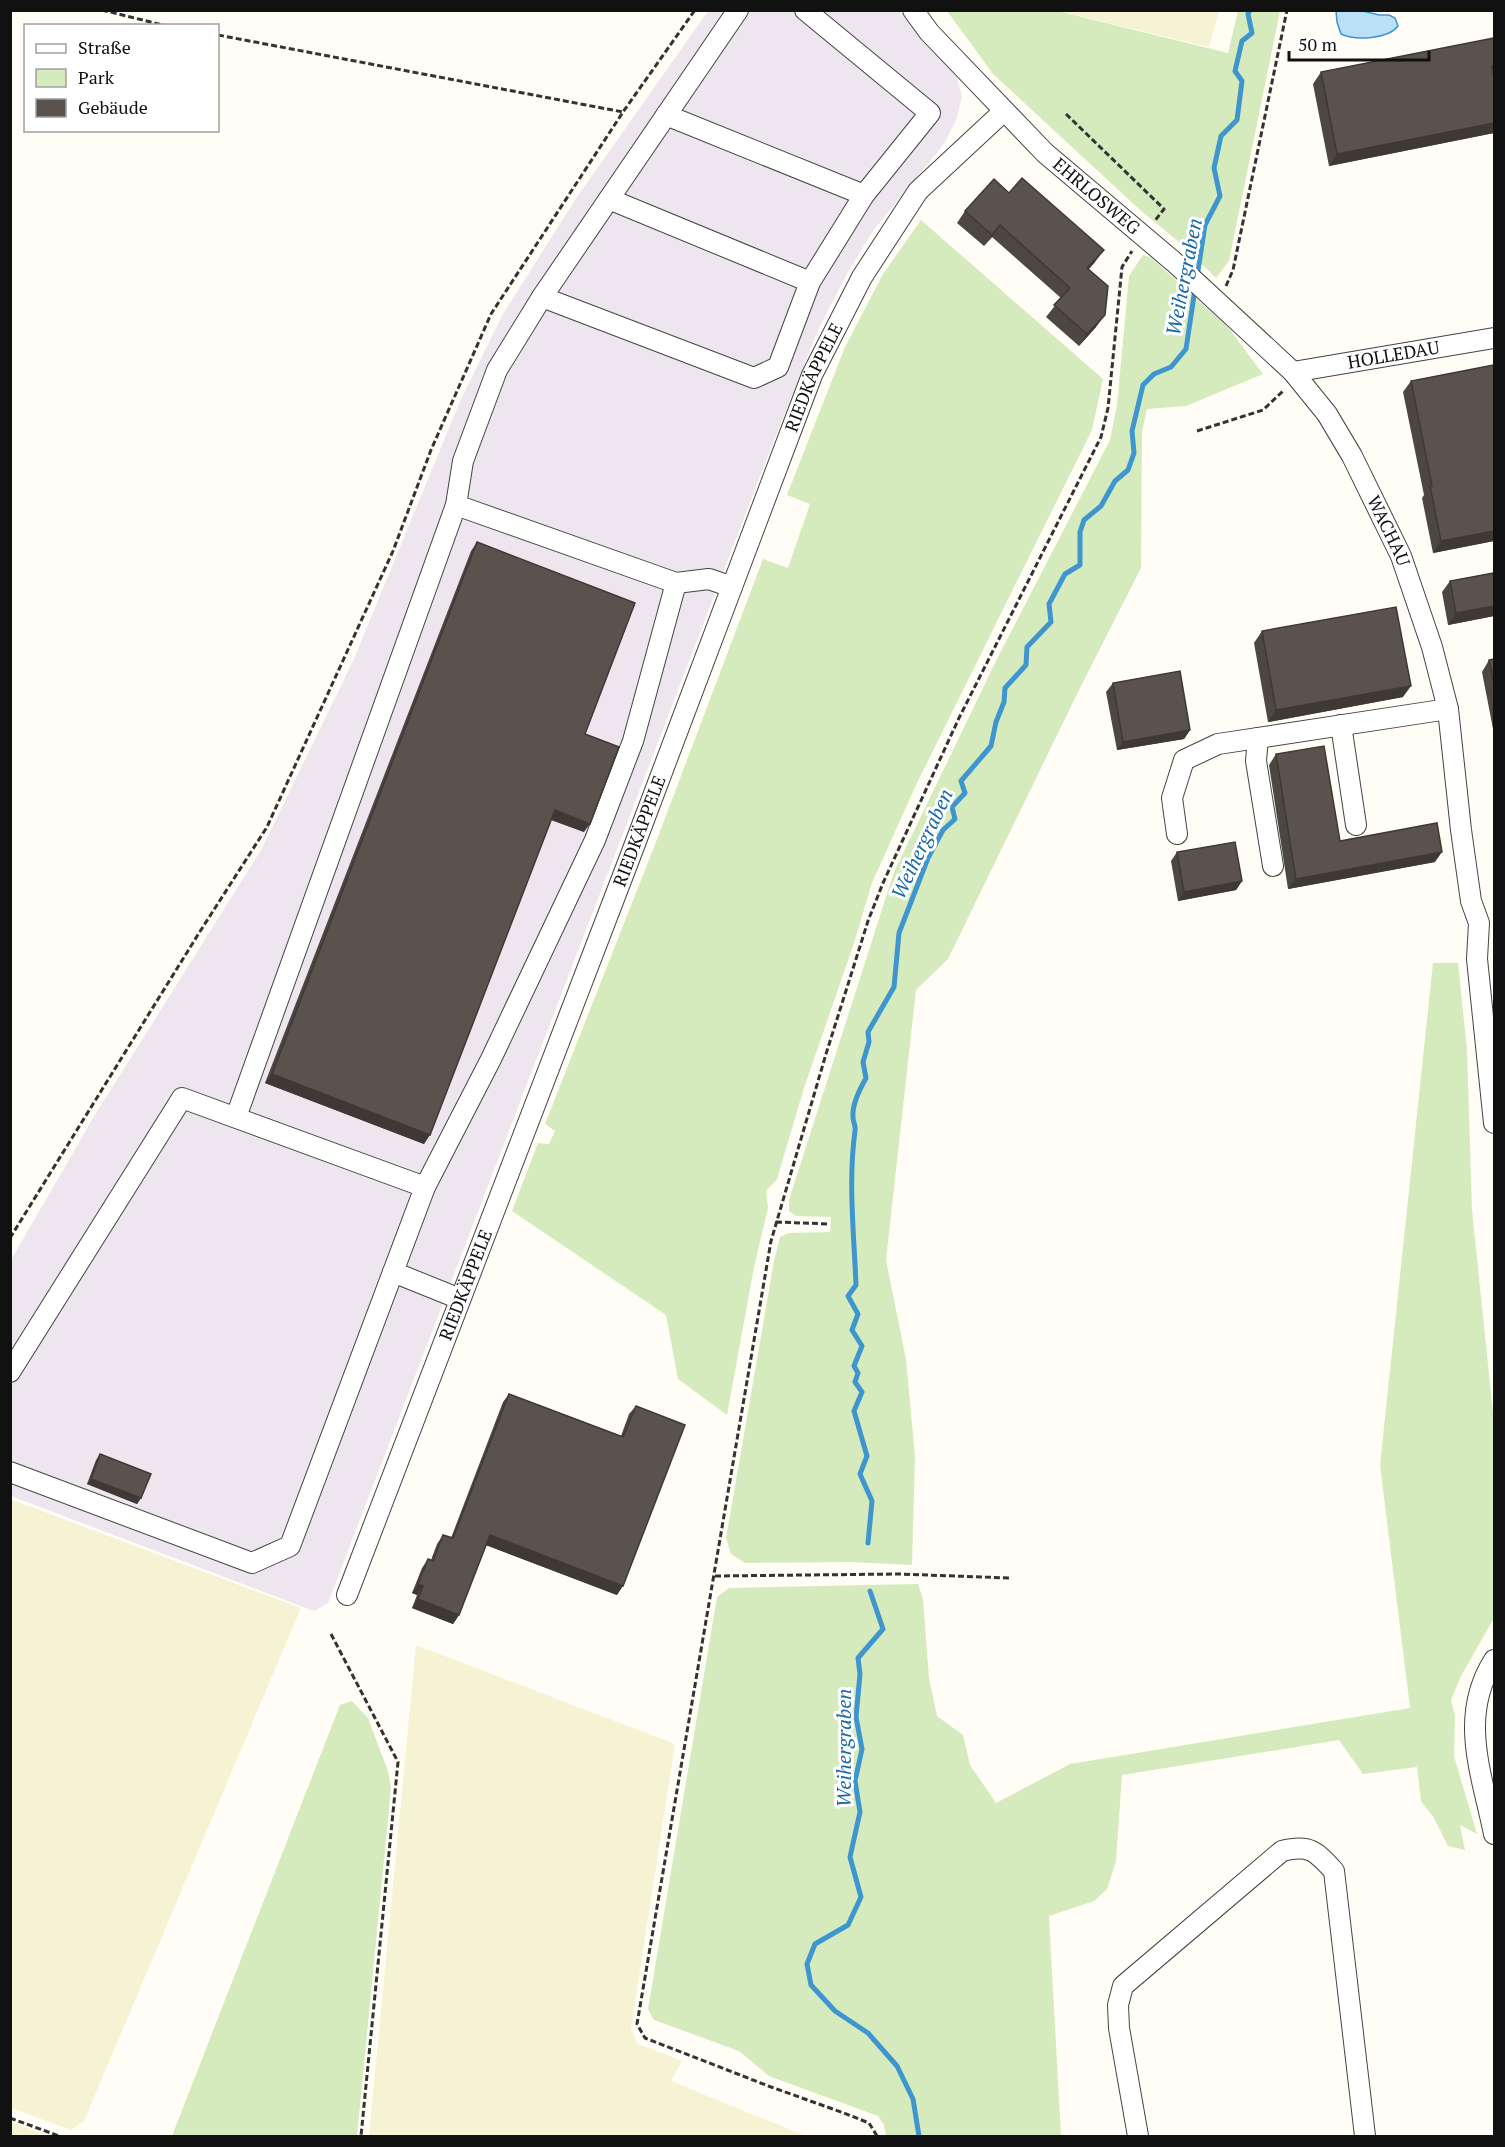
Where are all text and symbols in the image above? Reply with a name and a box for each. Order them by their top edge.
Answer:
legend [24,24,219,132]
scale bar [1289,24,1428,62]
text: 50 m [1298,32,1338,56]
text: Straße [78,35,131,59]
text: Park [78,65,115,89]
text: Gebäude [78,95,148,119]
street label: EHRLOSWEG [1048,152,1146,240]
water label: Weihergraben [1159,216,1208,338]
street label: RIEDKÄPPELE [779,318,848,435]
street label: HOLLEDAU [1346,334,1441,374]
street label: WACHAU [1362,491,1416,569]
street label: RIEDKÄPPELE [607,772,671,890]
water label: Weihergraben [884,784,959,903]
street label: RIEDKÄPPELE [433,1226,497,1344]
water label: Weihergraben [830,1689,857,1807]

